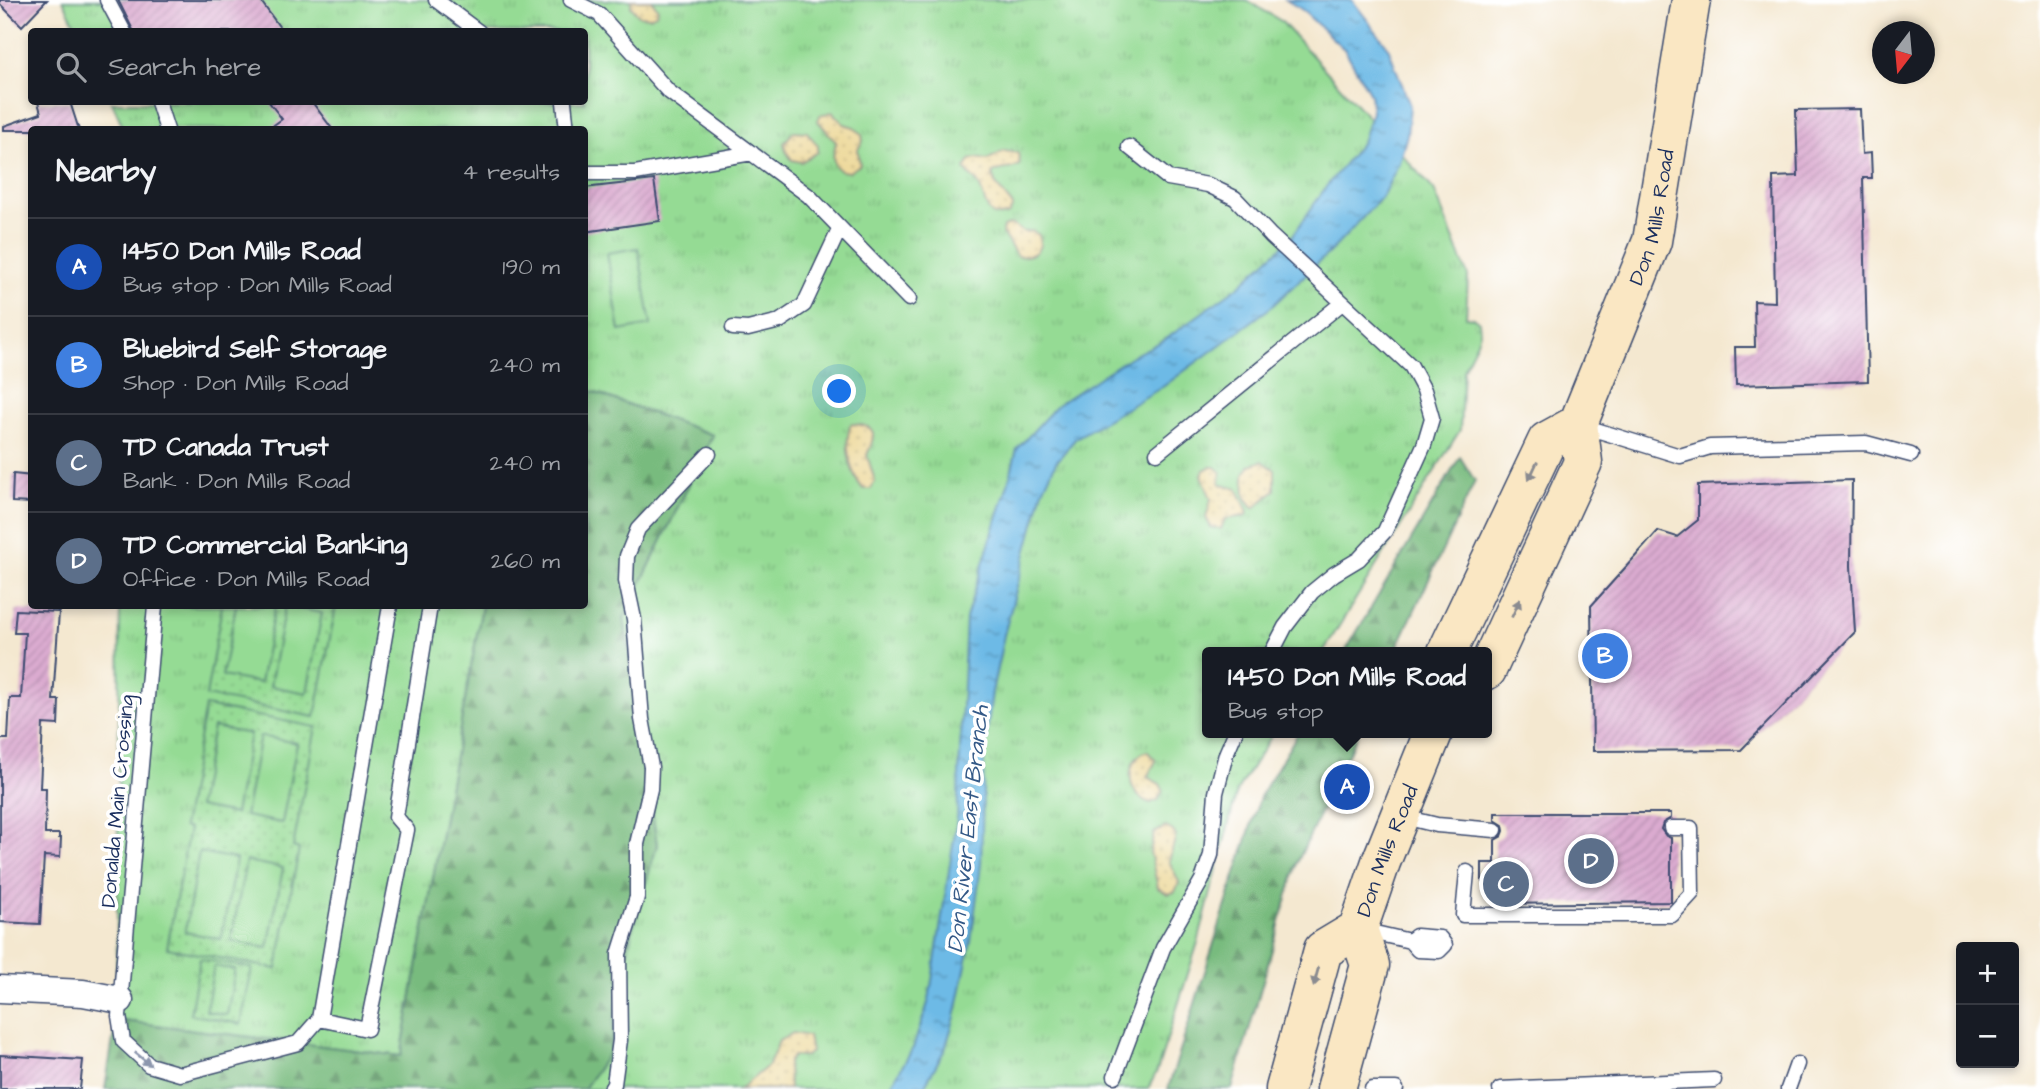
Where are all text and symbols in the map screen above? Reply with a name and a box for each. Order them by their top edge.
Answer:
north arrow [1872,21,1935,84]
search box [28,28,588,105]
icon: search [52,48,90,86]
text: Search here [108,49,261,85]
street label: Don Mills Road [1622,147,1682,289]
text: Nearby [56,151,156,193]
text: 4 results [462,156,560,188]
text: 1450 Don Mills Road [123,233,361,269]
text: A [72,251,86,283]
text: 190 m [502,251,560,283]
text: Bus stop · Don Mills Road [123,269,392,301]
text: Bluebird Self Storage [123,331,387,367]
text: B [71,349,87,381]
text: 240 m [490,349,560,381]
text: Shop · Don Mills Road [123,367,348,399]
your location [822,374,856,408]
text: TD Canada Trust [123,429,329,465]
text: C [71,447,87,479]
text: 240 m [490,447,560,479]
one-way arrow [1527,460,1538,481]
text: Bank · Don Mills Road [123,465,350,497]
text: TD Commercial Banking [123,527,408,563]
text: D [72,545,86,577]
text: 260 m [491,545,560,577]
text: Office · Don Mills Road [123,563,370,595]
one-way arrow [1510,598,1522,618]
pin: B [1582,630,1628,682]
popup [1202,647,1492,738]
text: 1450 Don Mills Road [1228,659,1466,695]
street label: Donalda Main Crossing [94,693,143,909]
text: Bus stop [1228,695,1323,727]
water label: Don River East Branch [939,702,997,954]
pin: A [1324,761,1370,813]
street label: Don Mills Road [1349,780,1426,921]
pin: D [1568,835,1614,887]
pin: C [1483,858,1529,910]
map controls [1956,942,2019,1068]
button: + [1956,942,2019,1005]
one-way arrow [1310,966,1321,988]
button: − [1956,1005,2019,1068]
one-way arrow [134,1051,152,1066]

